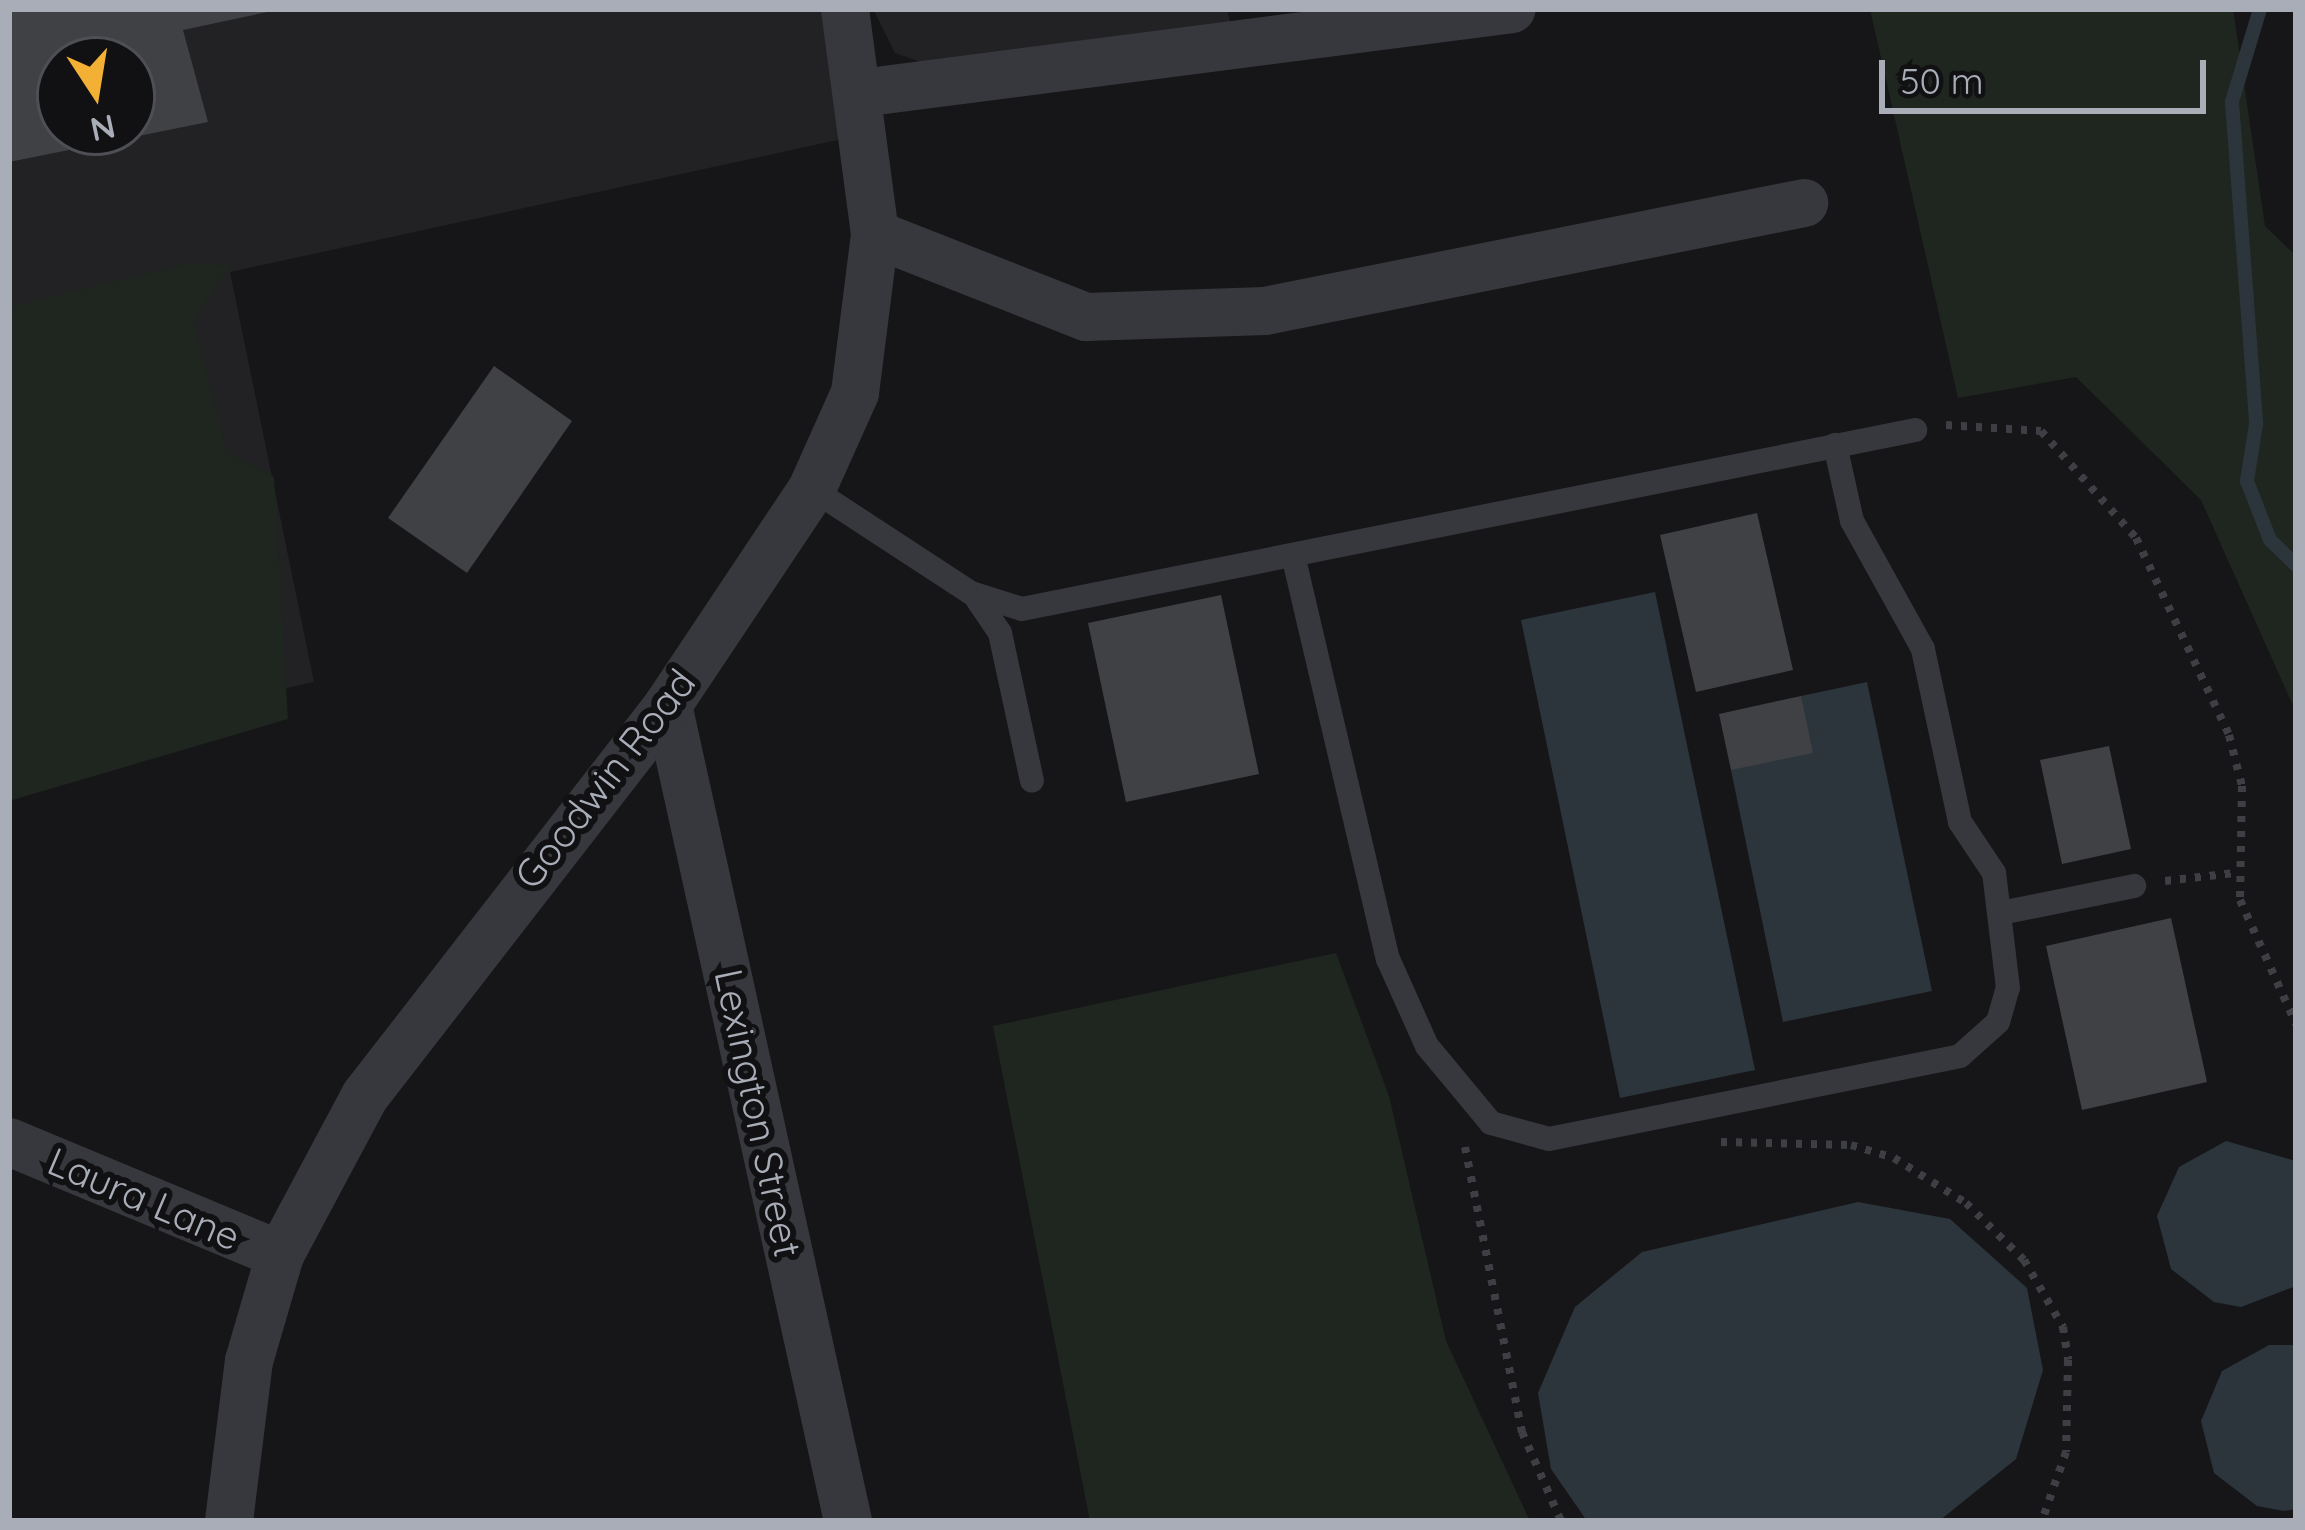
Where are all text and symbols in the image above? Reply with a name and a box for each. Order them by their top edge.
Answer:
north arrow [36,36,156,156]
scale bar [1885,36,2212,110]
text: 50 m [1900,58,1984,103]
text: N [87,106,119,151]
street label: Goodwin Road [505,660,705,898]
street label: Lexington Street [705,965,811,1261]
street label: Laura Lane [41,1138,247,1260]

